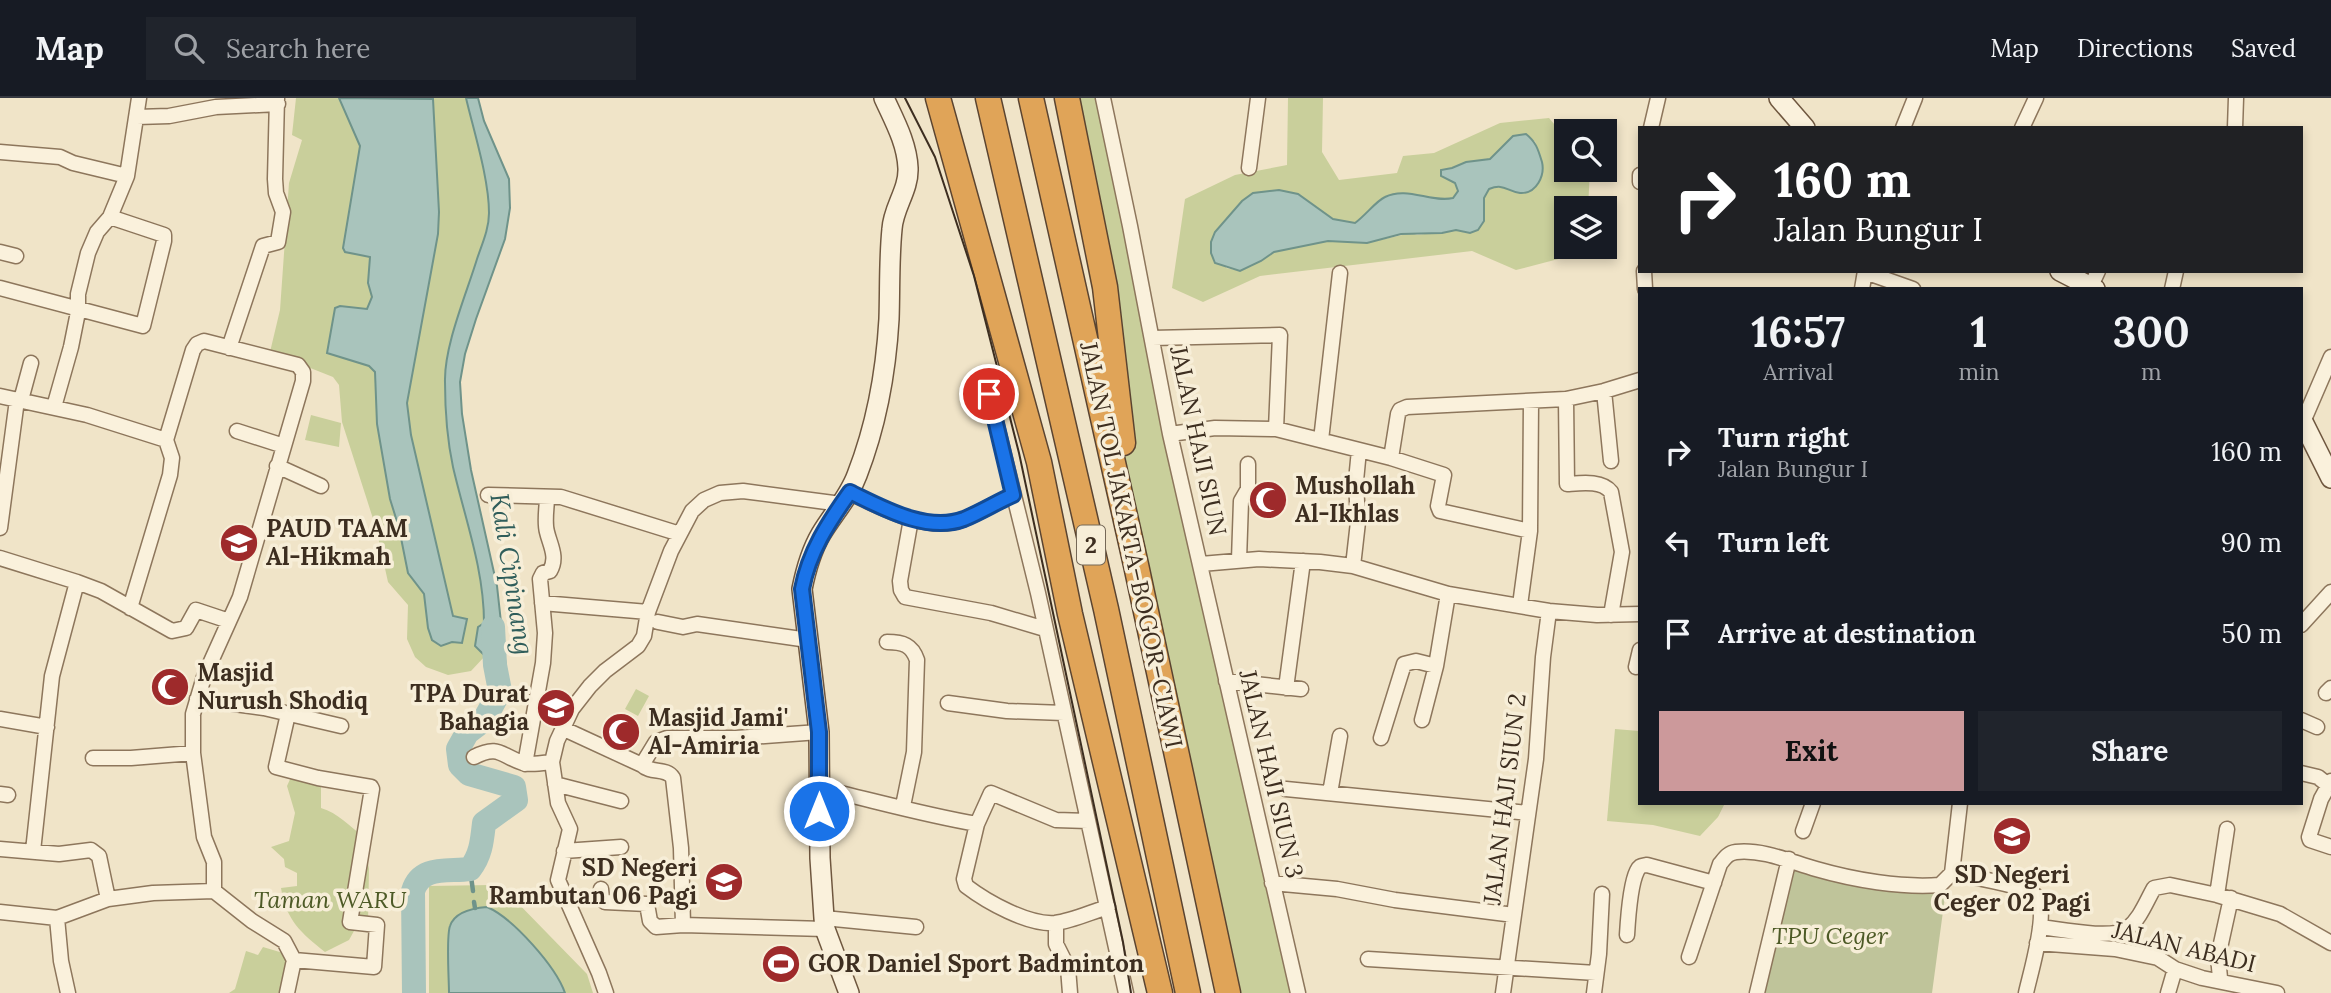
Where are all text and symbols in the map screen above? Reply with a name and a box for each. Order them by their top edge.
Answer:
search box [146,17,636,80]
text: Map [35,27,104,69]
icon: search [170,29,208,67]
text: Search here [226,32,370,65]
text: Map [1990,33,2039,64]
text: Directions [2077,33,2193,64]
text: Saved [2231,33,2296,64]
map controls [1554,119,1617,259]
button: search [1554,119,1617,182]
text: 160 m [1774,148,1911,210]
icon: right [1659,154,1750,245]
button: layers [1554,196,1617,259]
text: Jalan Bungur I [1774,209,1983,250]
text: 16:57 [1751,305,1845,359]
text: 1 [1971,305,1988,359]
text: 300 [2113,305,2190,359]
street label: JALAN TOL JAKARTA–BOGOR–CIAWI [1073,338,1190,751]
street label: JALAN HAJI SIUN [1163,342,1234,539]
text: Arrival [1763,357,1833,386]
text: min [1959,357,2000,386]
text: m [2141,357,2162,386]
pin [959,364,1019,424]
icon: arrive [970,375,1008,413]
text: Turn right [1718,421,1849,454]
icon: right [1659,433,1697,471]
text: 160 m [2211,435,2282,468]
text: Jalan Bungur I [1718,454,1868,483]
place label: Mushollah Al-Ikhlas [1295,470,1415,529]
mosque icon: Mushollah Al-Ikhlas [1247,479,1289,521]
water label: Kali Cipinang [483,491,542,657]
place label: PAUD TAAM Al-Hikmah [266,513,408,572]
school or university icon: PAUD TAAM Al-Hikmah [218,522,260,564]
icon: left [1659,524,1697,562]
road number: 2 [1077,526,1105,564]
text: Turn left [1718,526,1829,559]
text: 90 m [2221,526,2282,559]
icon: arrive [1659,615,1697,653]
text: Arrive at destination [1718,617,1976,650]
text: 50 m [2222,617,2282,650]
place label: Masjid Nurush Shodiq [197,657,368,716]
mosque icon: Masjid Nurush Shodiq [149,666,191,708]
street label: JALAN HAJI SIUN 3 [1232,666,1311,881]
place label: TPA Durat Bahagia [410,678,530,737]
school or university icon: TPA Durat Bahagia [535,687,577,729]
street label: JALAN HAJI SIUN 2 [1476,692,1533,907]
place label: Masjid Jami' Al-Amiria [648,702,788,761]
mosque icon: Masjid Jami' Al-Amiria [600,711,642,753]
button: Exit [1659,711,1964,791]
button: Share [1978,711,2282,791]
position arrow [782,774,856,848]
school or university icon: SD Negeri Ceger 02 Pagi [1991,815,2033,857]
place label: SD Negeri Rambutan 06 Pagi [489,852,697,911]
place label: SD Negeri Ceger 02 Pagi [1933,859,2091,918]
school or university icon: SD Negeri Rambutan 06 Pagi [703,861,745,903]
park label: Taman WARU [254,884,406,915]
street label: JALAN ABADI [2108,913,2259,979]
park label: TPU Ceger [1772,920,1888,951]
sports icon: GOR Daniel Sport Badminton [760,943,802,985]
place label: GOR Daniel Sport Badminton [808,948,1144,979]

